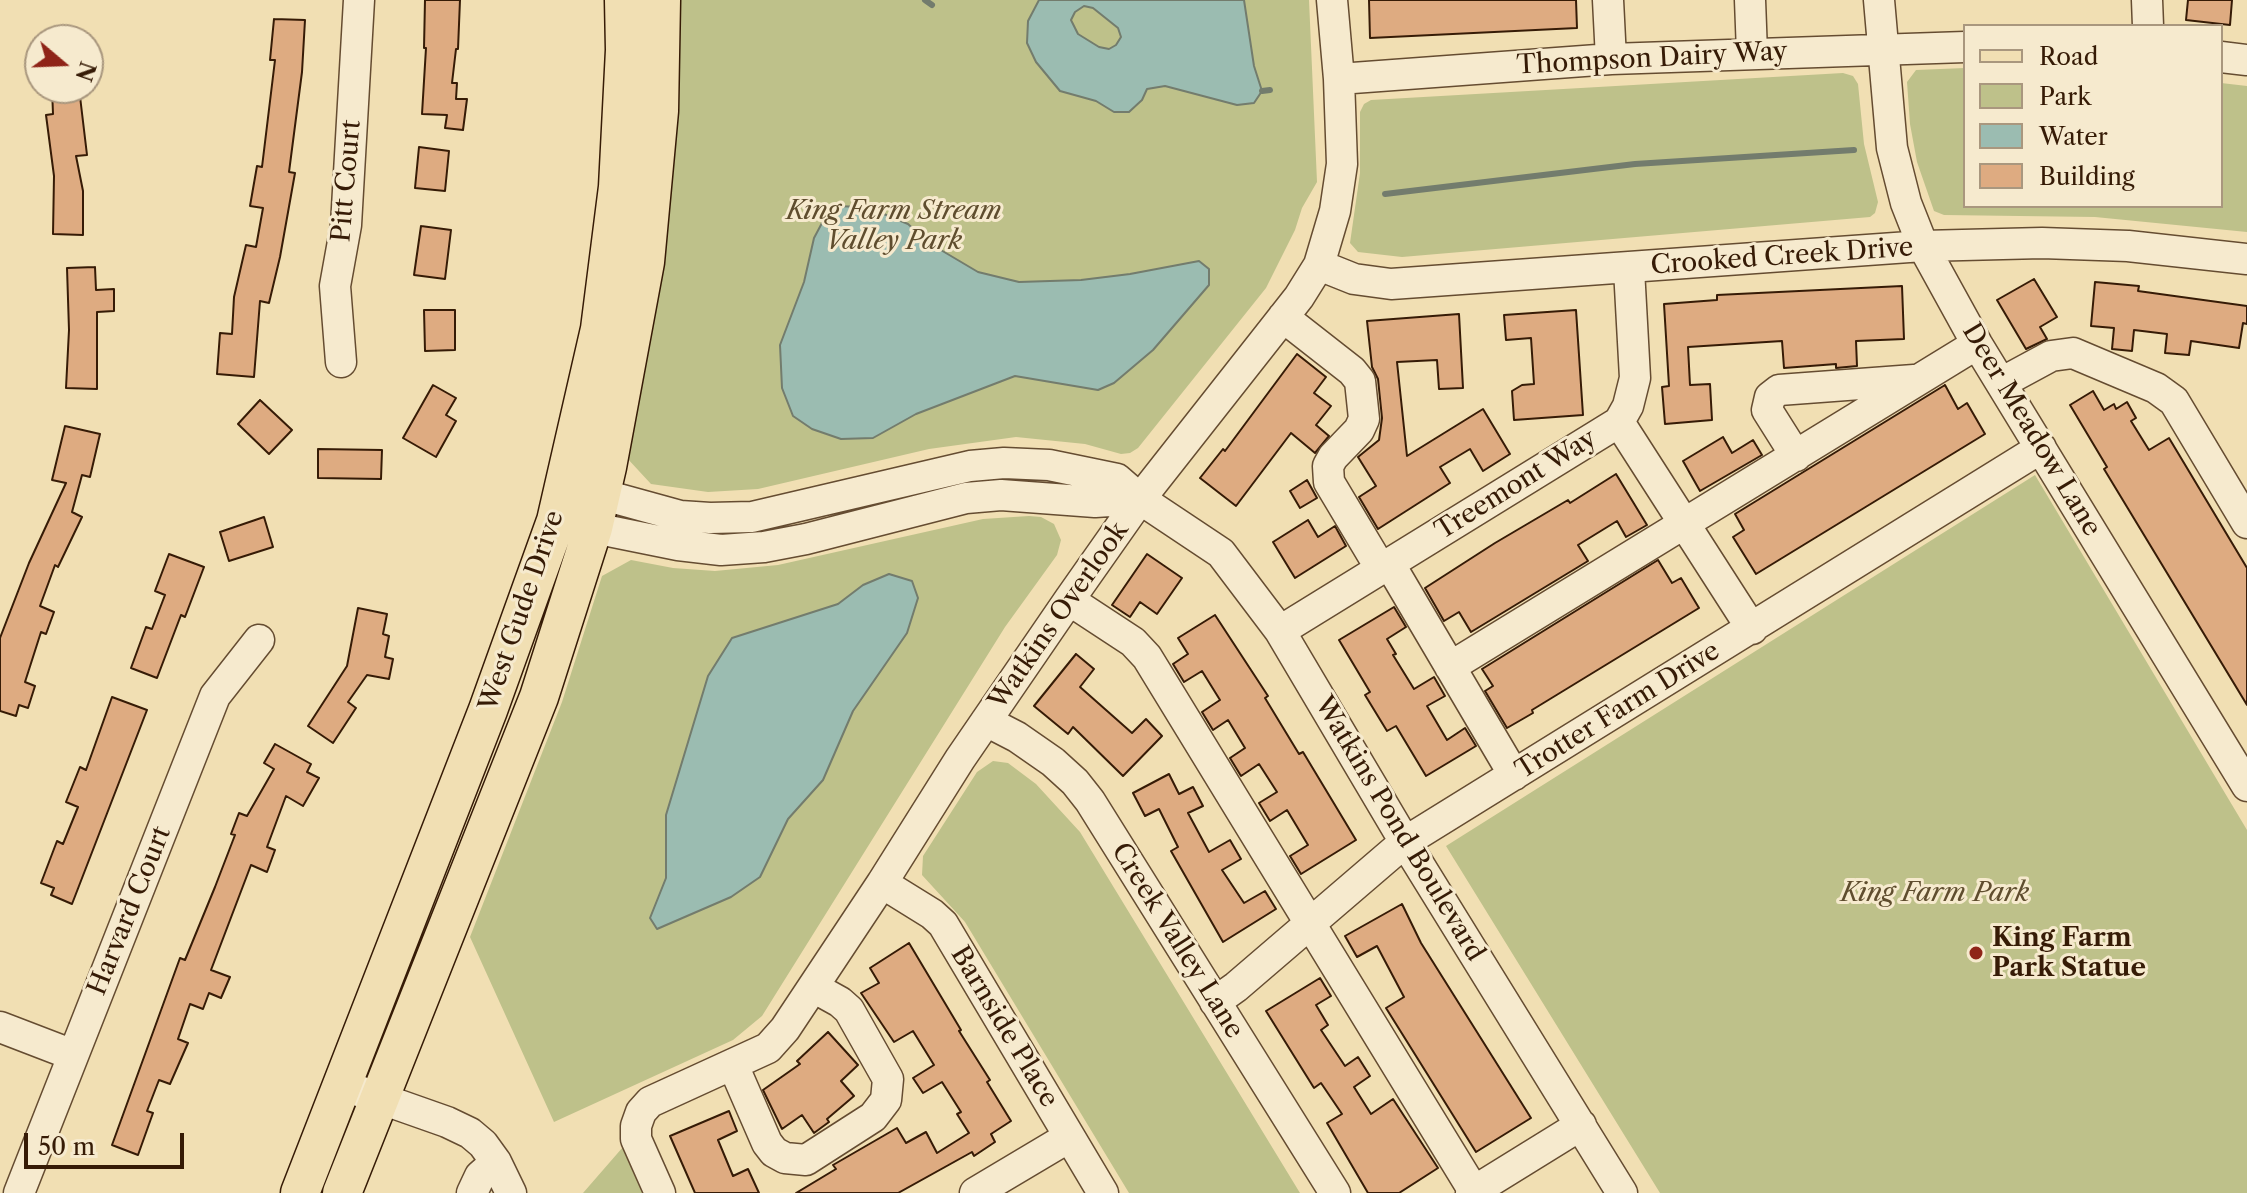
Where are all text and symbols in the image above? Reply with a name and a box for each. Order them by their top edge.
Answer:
north arrow [24,24,104,104]
legend [1963,24,2223,208]
street label: Thompson Dairy Way [1516,36,1788,82]
text: Road [2039,42,2098,71]
text: N [69,58,101,85]
text: Park [2039,82,2091,111]
street label: Pitt Court [326,119,368,243]
text: Water [2039,122,2108,151]
text: Building [2039,162,2135,191]
park label: King Farm Stream Valley Park [786,195,1002,256]
street label: Crooked Creek Drive [1650,232,1914,282]
street label: Deer Meadow Lane [1955,318,2107,542]
street label: Treemont Way [1430,423,1602,547]
street label: West Gude Drive [473,507,571,715]
street label: Watkins Overlook [983,516,1135,716]
street label: Trotter Farm Drive [1510,636,1726,786]
street label: Watkins Pond Boulevard [1307,691,1491,967]
street label: Harvard Court [82,822,178,1000]
street label: Creek Valley Lane [1104,838,1250,1044]
park label: King Farm Park [1841,877,2029,909]
place label: King Farm Park Statue [1992,922,2146,984]
street label: Barnside Place [944,941,1064,1113]
marker: King Farm Park Statue [1967,944,1985,962]
scale bar [28,1117,188,1167]
text: 50 m [38,1132,95,1161]

